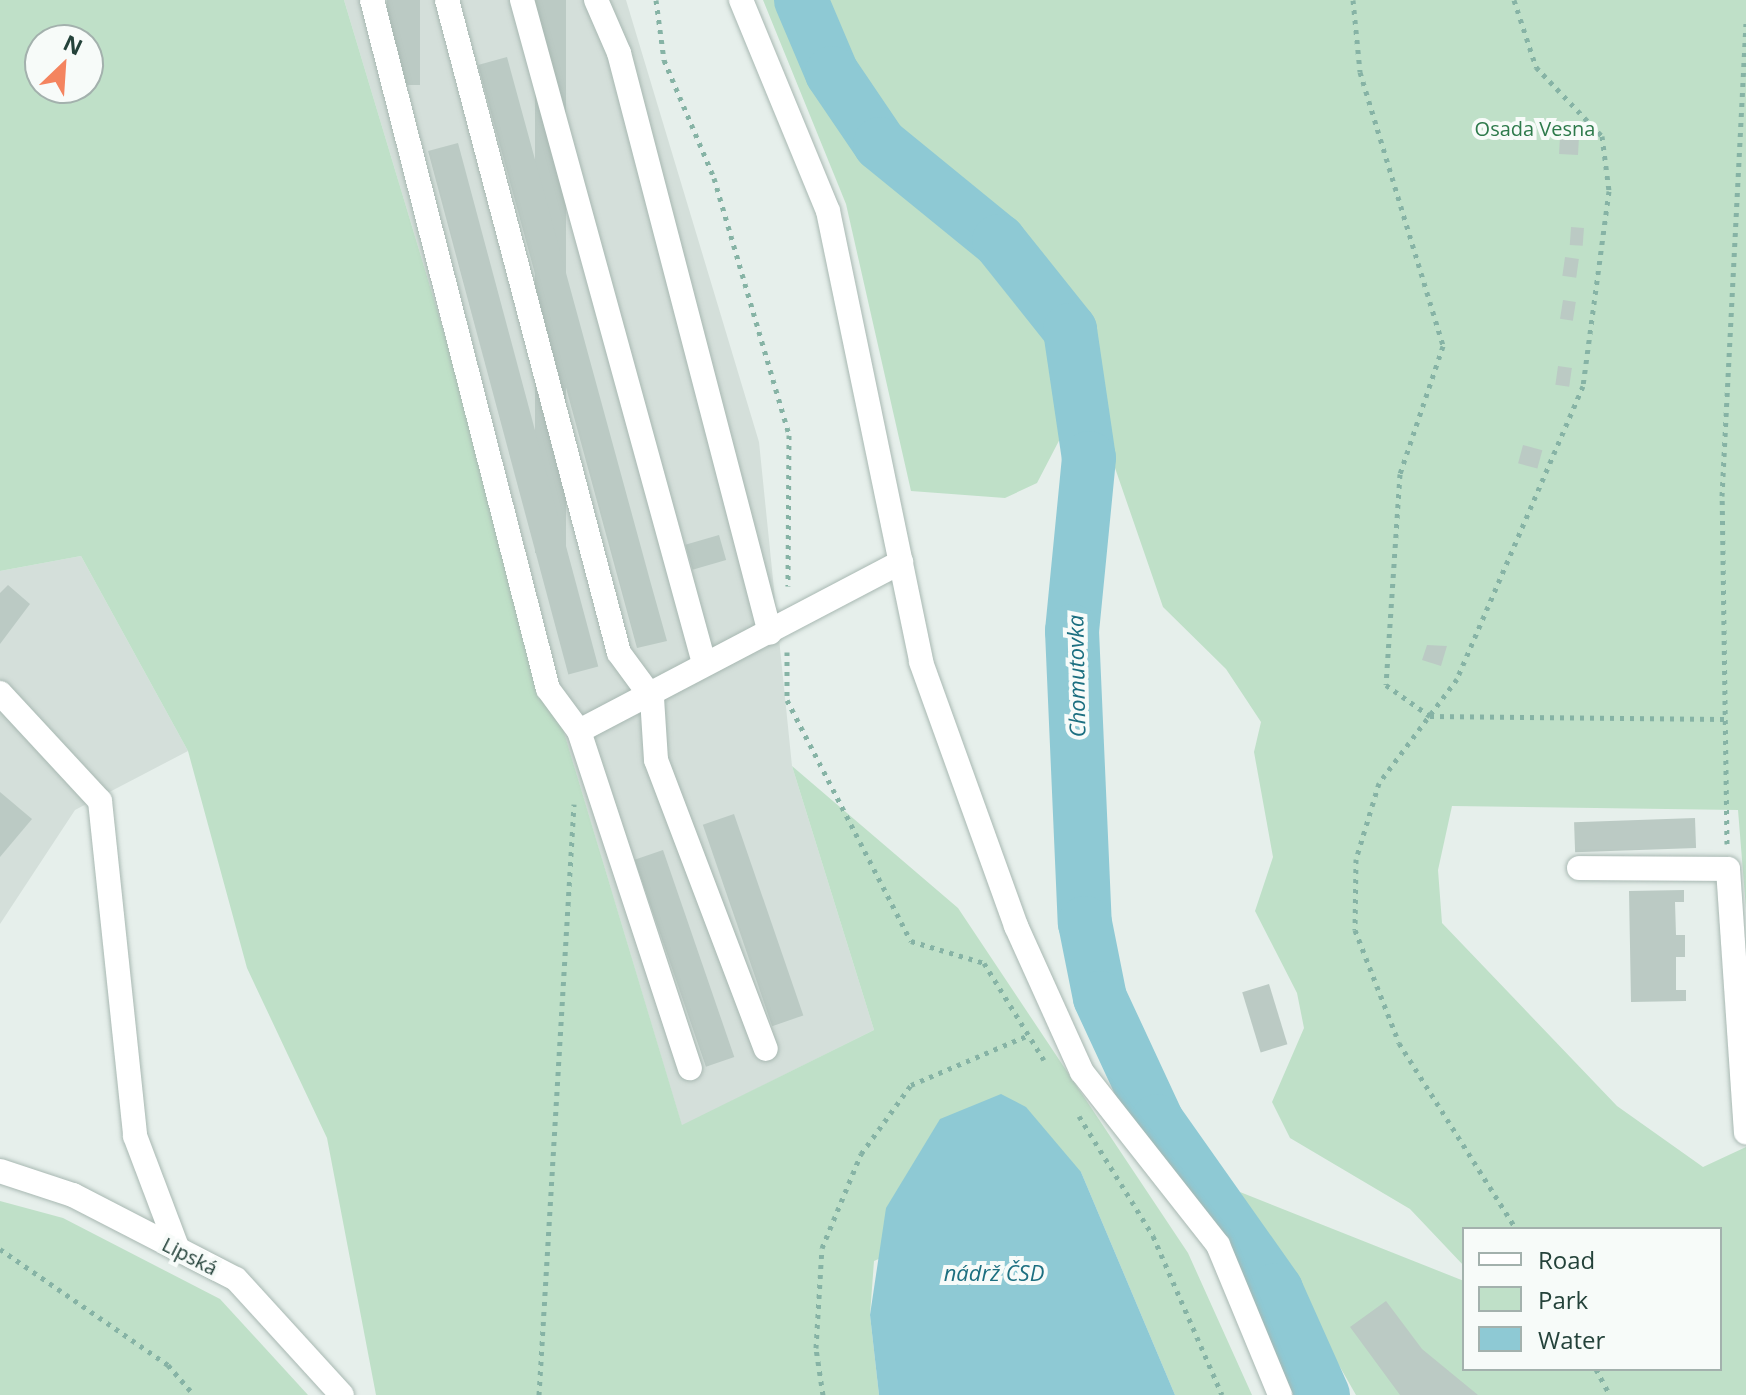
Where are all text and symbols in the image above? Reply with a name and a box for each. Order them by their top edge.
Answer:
north arrow [24,24,104,104]
text: N [59,27,88,61]
park label: Osada Vesna [1475,116,1595,140]
water label: Chomutovka [1062,614,1090,738]
legend [1462,1227,1722,1371]
street label: Lipská [158,1232,222,1280]
text: Road [1538,1243,1595,1276]
water label: nádrž ČSD [944,1260,1044,1286]
text: Park [1538,1283,1588,1316]
text: Water [1538,1323,1605,1356]

